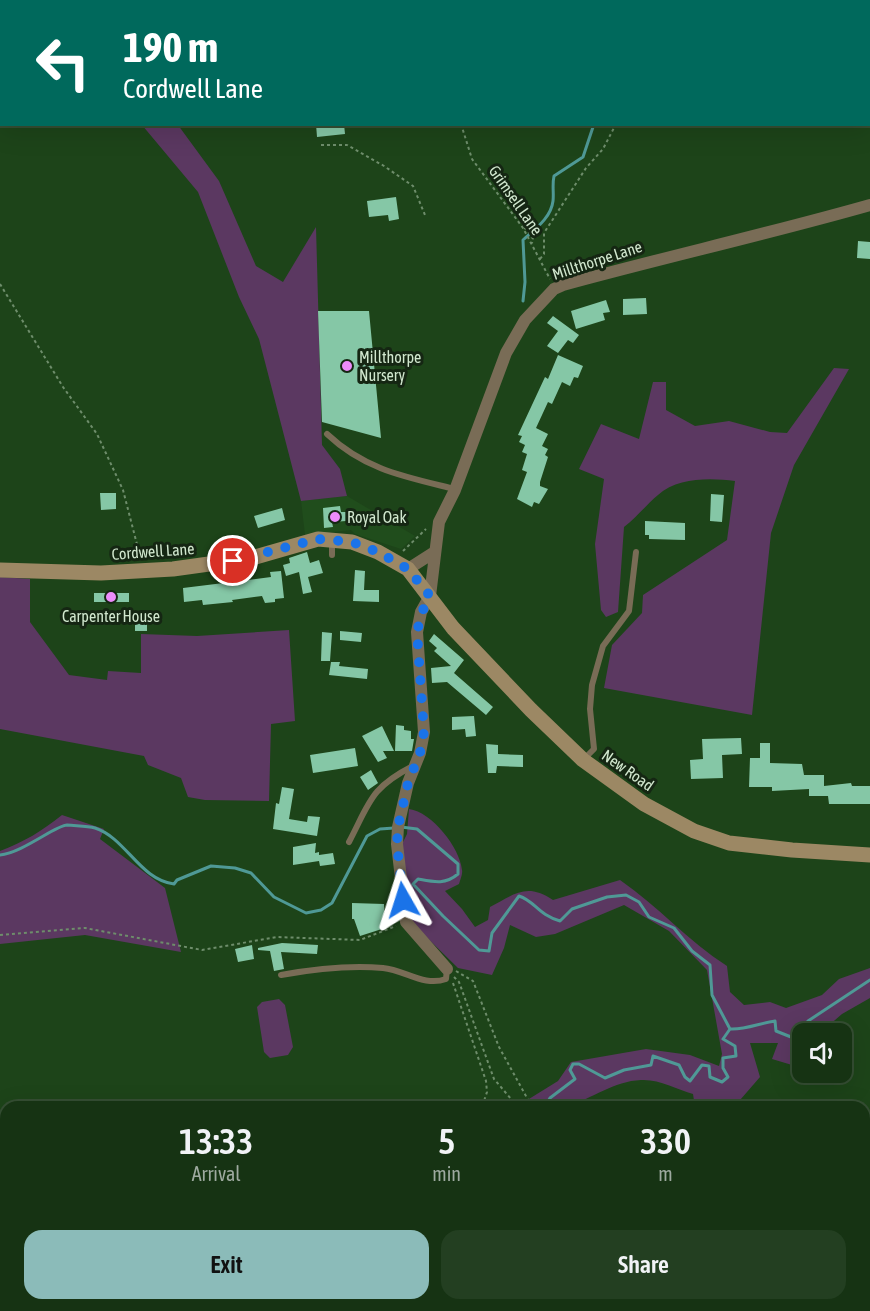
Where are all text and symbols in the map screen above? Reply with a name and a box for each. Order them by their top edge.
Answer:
text: 190 m [123,23,218,71]
icon: left [24,24,102,102]
text: Cordwell Lane [123,73,263,104]
street label: Grimsell Lane [486,162,546,238]
street label: Millthorpe Lane [550,237,644,284]
place label: Millthorpe Nursery [359,348,421,385]
marker: Millthorpe Nursery [340,359,354,373]
place label: Royal Oak [347,508,407,527]
marker: Royal Oak [328,510,342,524]
pin [207,535,258,586]
street label: Cordwell Lane [111,539,195,563]
icon: arrive [216,544,249,577]
marker: Carpenter House [104,590,118,604]
place label: Carpenter House [62,607,160,626]
street label: New Road [599,746,657,794]
position arrow [371,868,435,932]
map controls [792,1023,852,1083]
button: sound [792,1023,852,1083]
text: 13:33 [179,1120,253,1162]
text: 5 [438,1120,455,1162]
text: 330 [640,1120,691,1162]
text: Arrival [192,1162,241,1185]
text: min [432,1162,461,1185]
text: m [658,1162,673,1185]
button: Exit [24,1230,429,1299]
button: Share [441,1230,846,1299]

